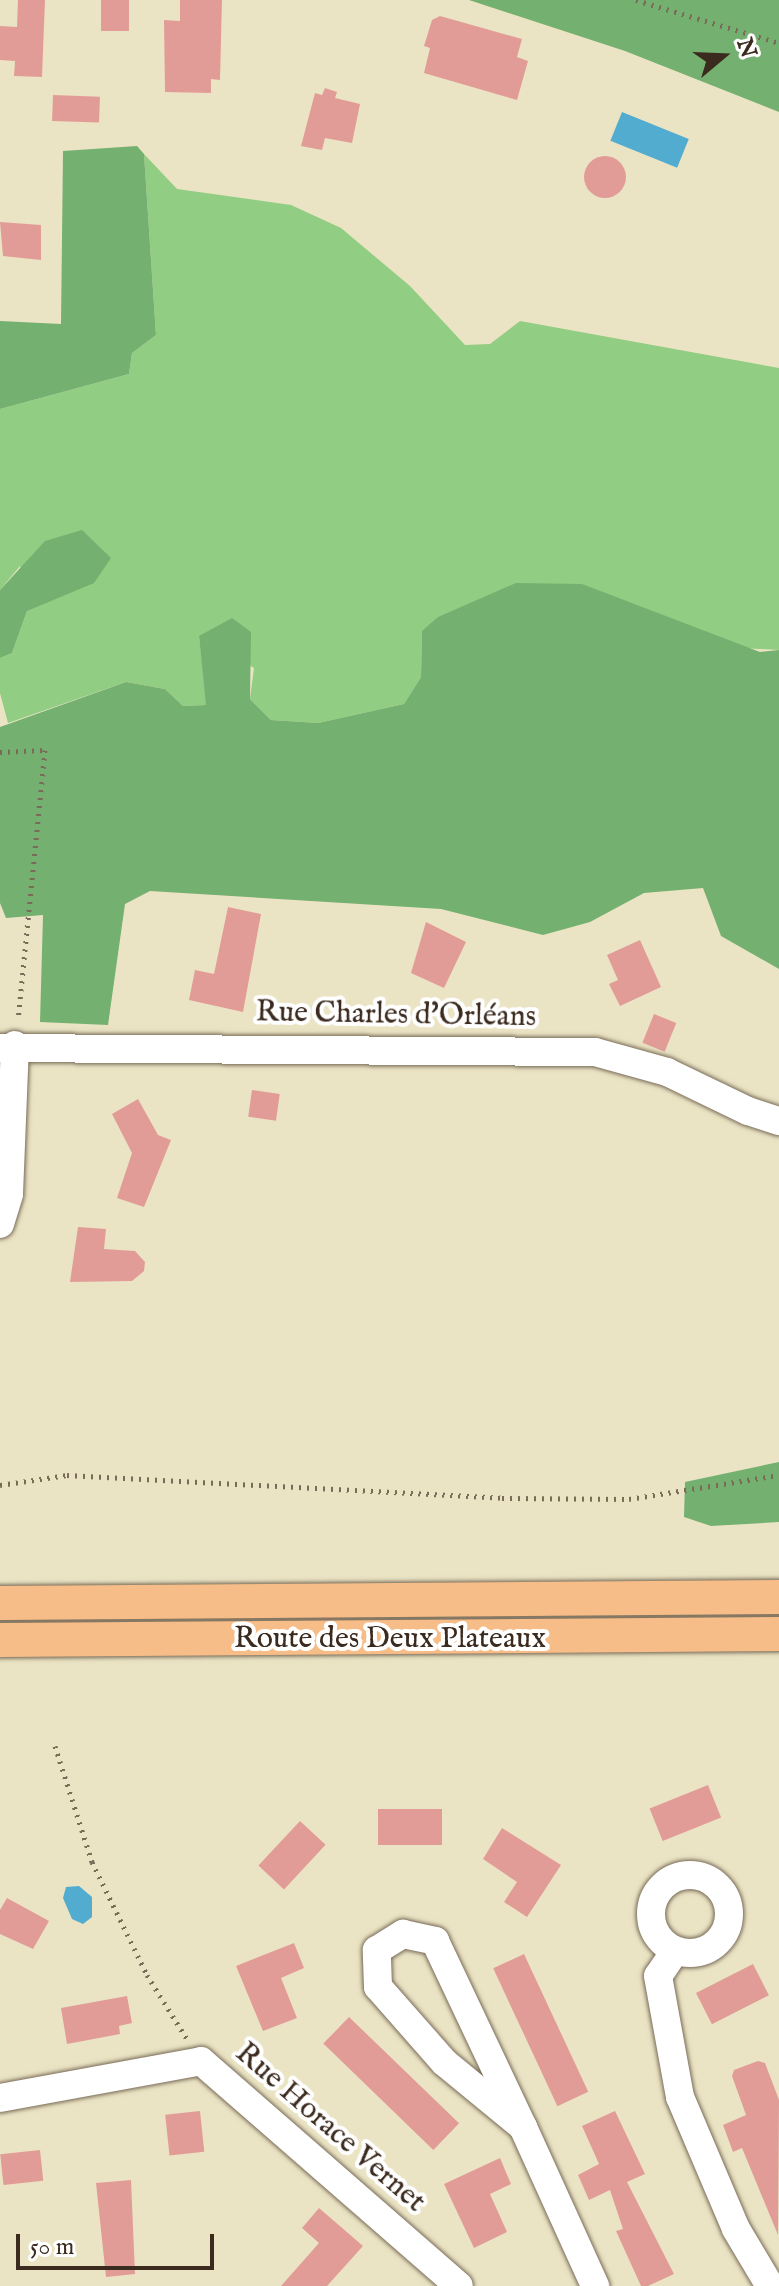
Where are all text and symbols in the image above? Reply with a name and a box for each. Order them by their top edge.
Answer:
north arrow [683,16,763,96]
text: N [729,35,762,62]
street label: Rue Charles d'Orléans [256,995,536,1035]
street label: Route des Deux Plateaux [234,1621,546,1657]
street label: Rue Horace Vernet [228,2036,432,2220]
scale bar [20,2218,218,2268]
text: 50 m [30,2232,74,2263]

